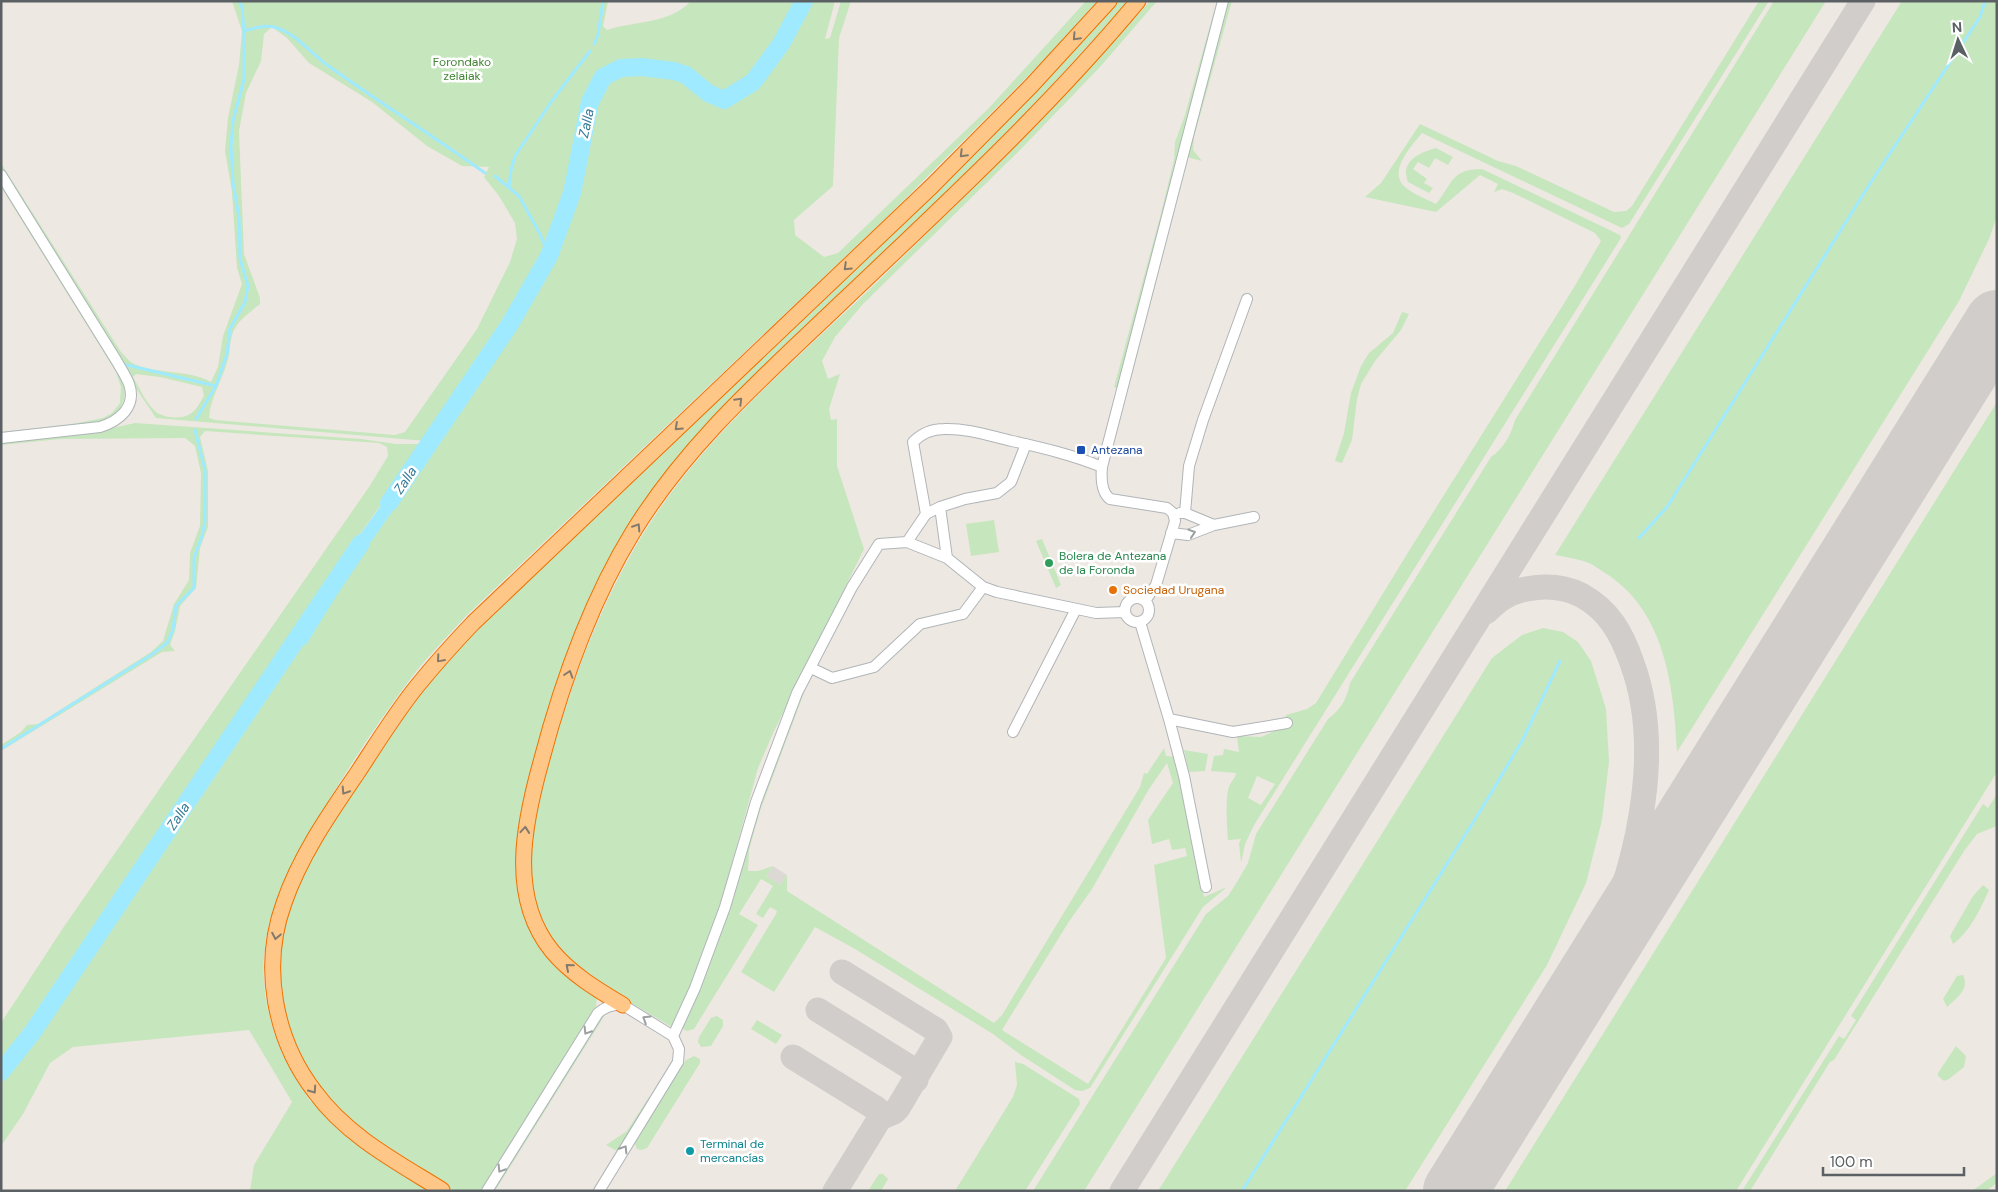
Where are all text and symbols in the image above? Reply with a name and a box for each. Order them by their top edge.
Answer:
north arrow [1933,15,1983,65]
text: N [1951,18,1963,36]
one-way arrow [1073,32,1082,41]
park label: Forondako zelaiak [433,54,491,84]
water label: Zalla [574,107,598,139]
one-way arrow [960,149,969,158]
one-way arrow [843,261,852,270]
one-way arrow [733,398,742,407]
one-way arrow [675,422,684,431]
place label: Antezana [1091,442,1143,458]
marker: Antezana [1075,444,1087,456]
water label: Zalla [389,463,421,497]
one-way arrow [630,523,640,532]
one-way arrow [1188,528,1196,538]
place label: Bolera de Antezana de la Foronda [1059,548,1166,578]
marker: Bolera de Antezana de la Foronda [1043,557,1055,569]
place label: Sociedad Urugana [1123,582,1224,598]
marker: Sociedad Urugana [1107,584,1119,596]
one-way arrow [437,654,446,663]
one-way arrow [563,670,573,678]
one-way arrow [342,785,351,794]
water label: Zalla [162,799,194,833]
one-way arrow [520,826,531,834]
one-way arrow [271,932,281,941]
one-way arrow [565,964,574,973]
one-way arrow [642,1016,651,1025]
one-way arrow [583,1026,593,1035]
one-way arrow [307,1084,316,1094]
place label: Terminal de mercancías [700,1136,764,1166]
scale bar [1823,1144,1964,1176]
marker: Terminal de mercancías [684,1145,696,1157]
one-way arrow [618,1146,628,1155]
text: 100 m [1830,1152,1873,1172]
one-way arrow [497,1164,507,1173]

